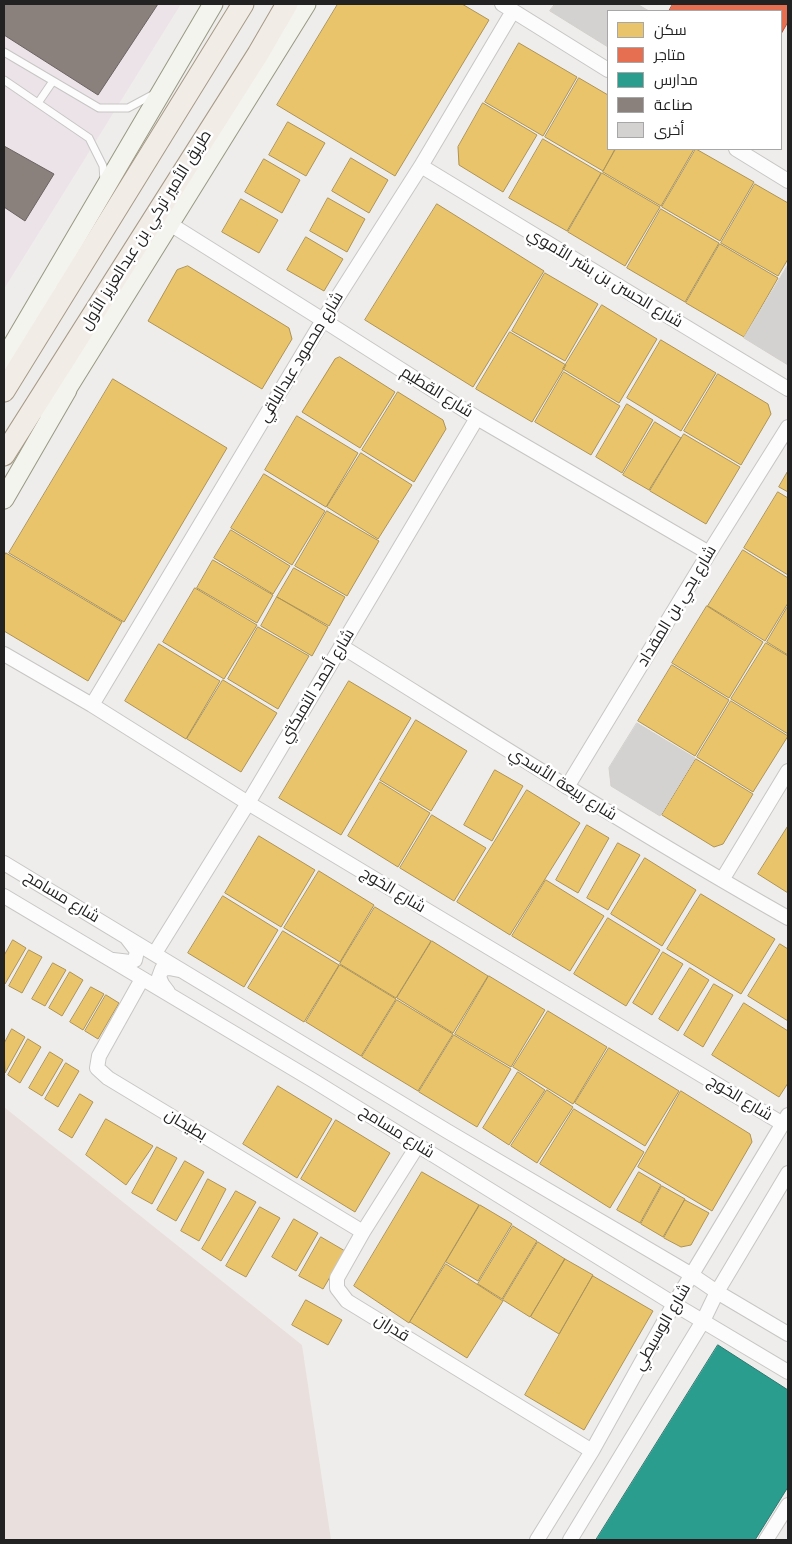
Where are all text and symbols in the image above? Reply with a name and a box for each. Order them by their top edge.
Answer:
legend [607,10,782,150]
text: سكن [654,20,687,39]
text: متاجر [654,45,685,64]
text: مدارس [654,70,698,89]
text: صناعة [654,95,693,114]
text: أخرى [654,120,684,139]
street label: طريق الأمير تركي بن عبدالعزيز الأول [76,126,216,334]
street label: شارع الحسن بن بشر الأموي [524,224,686,332]
street label: شارع محمود عبدالباقي [254,288,348,426]
street label: شارع القطيم [397,362,477,422]
street label: شارع يحي بن المقداد [633,542,721,670]
street label: شارع أحمد التمبكتي [275,626,359,746]
street label: شارع ربيعة الأسدي [506,743,620,825]
street label: شارع الخوج [357,863,429,917]
street label: شارع مسامح [21,867,103,927]
street label: شارع الخوج [704,1071,776,1125]
street label: شارع مسامح [356,1101,438,1163]
street label: بطيحان [161,1105,211,1145]
street label: شارع الوسيطي [629,1280,695,1374]
street label: قدران [371,1310,413,1346]

